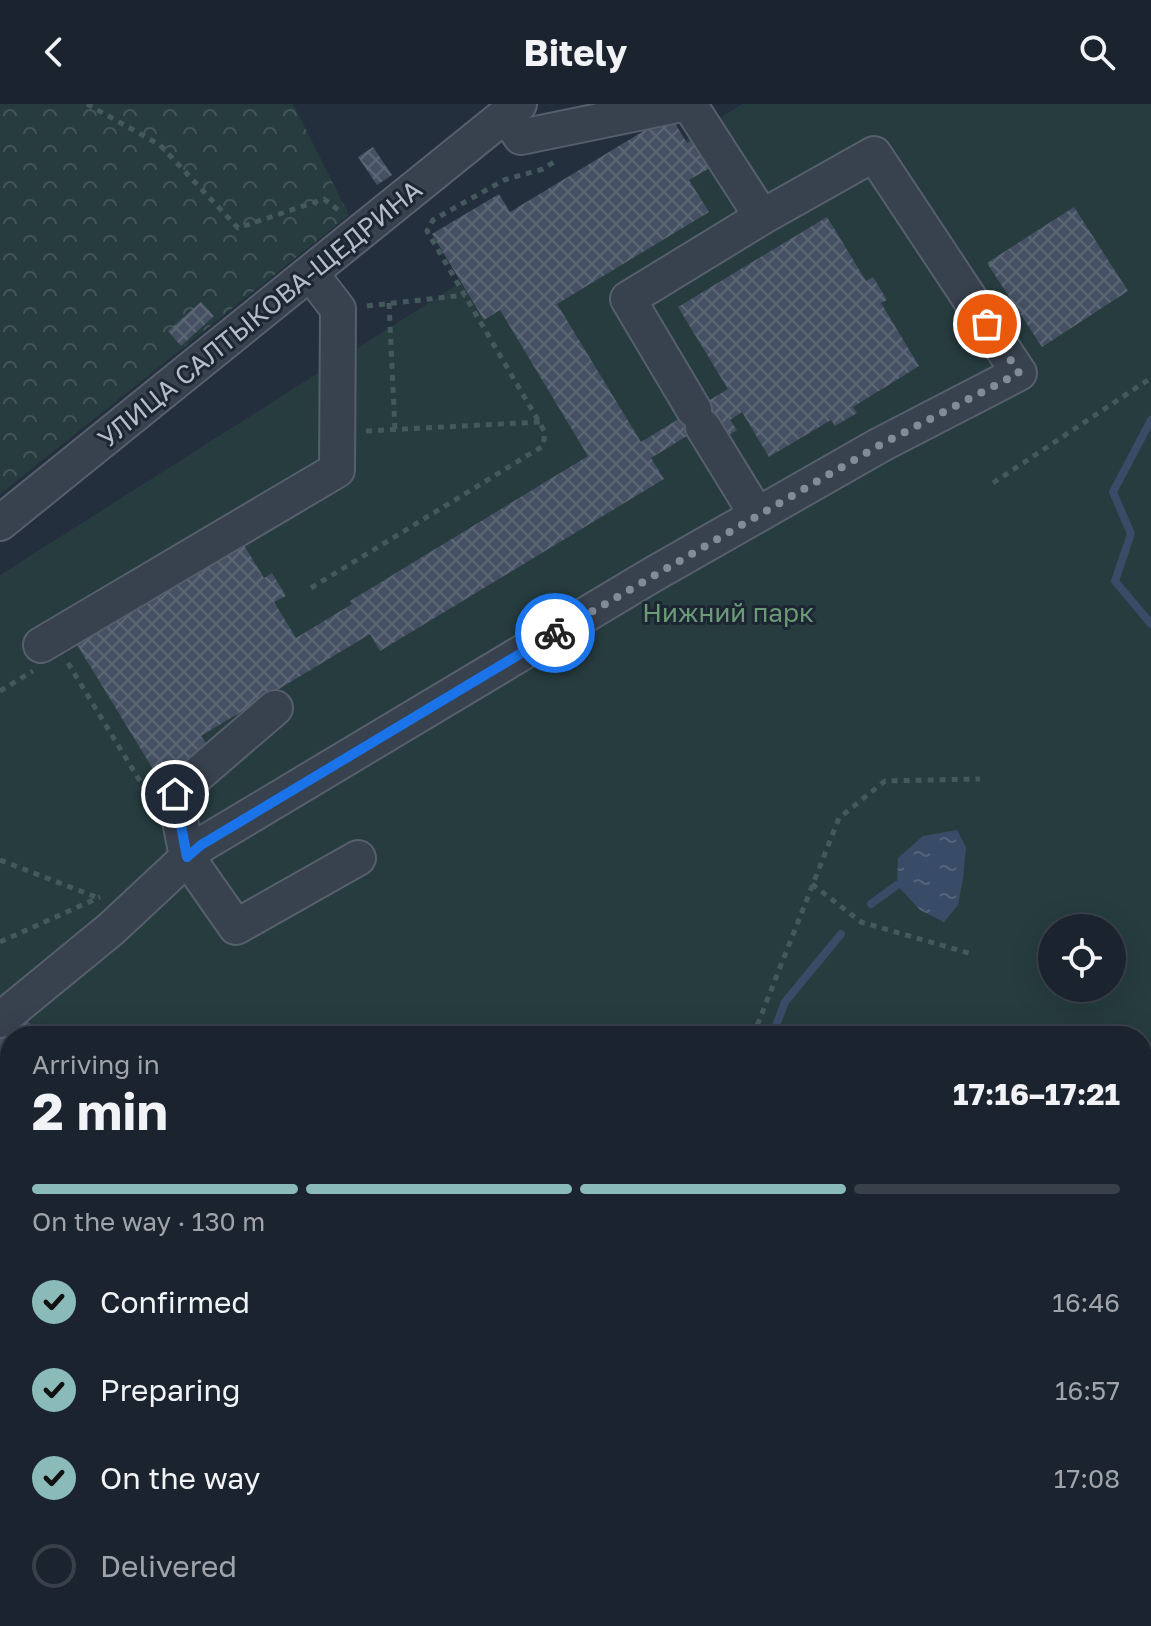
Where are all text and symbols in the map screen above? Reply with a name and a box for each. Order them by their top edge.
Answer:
icon: back [32,30,76,74]
icon: search [1075,30,1119,74]
text: Bitely [524,31,627,74]
street label: УЛИЦА САЛТЫКОВА-ЩЕДРИНА [92,173,428,454]
pin [953,290,1021,358]
icon: bag [965,302,1009,346]
courier [515,593,595,673]
park label: Нижний парк [642,597,814,628]
icon: bike [533,611,577,655]
pin [141,760,209,828]
icon: home [153,772,197,816]
map controls [1038,914,1126,1002]
button: locate [1038,914,1126,1002]
text: Arriving in [32,1049,160,1080]
text: 17:16–17:21 [953,1076,1120,1112]
text: 2 min [32,1079,168,1141]
text: On the way · 130 m [32,1206,265,1237]
icon: check [32,1280,76,1324]
text: Confirmed [100,1284,250,1320]
text: 16:46 [1052,1287,1120,1318]
icon: check [32,1368,76,1412]
text: Preparing [100,1372,241,1408]
text: 16:57 [1055,1375,1120,1406]
icon: check [32,1456,76,1500]
text: On the way [100,1460,260,1496]
text: 17:08 [1054,1463,1120,1494]
text: Delivered [100,1548,237,1584]

